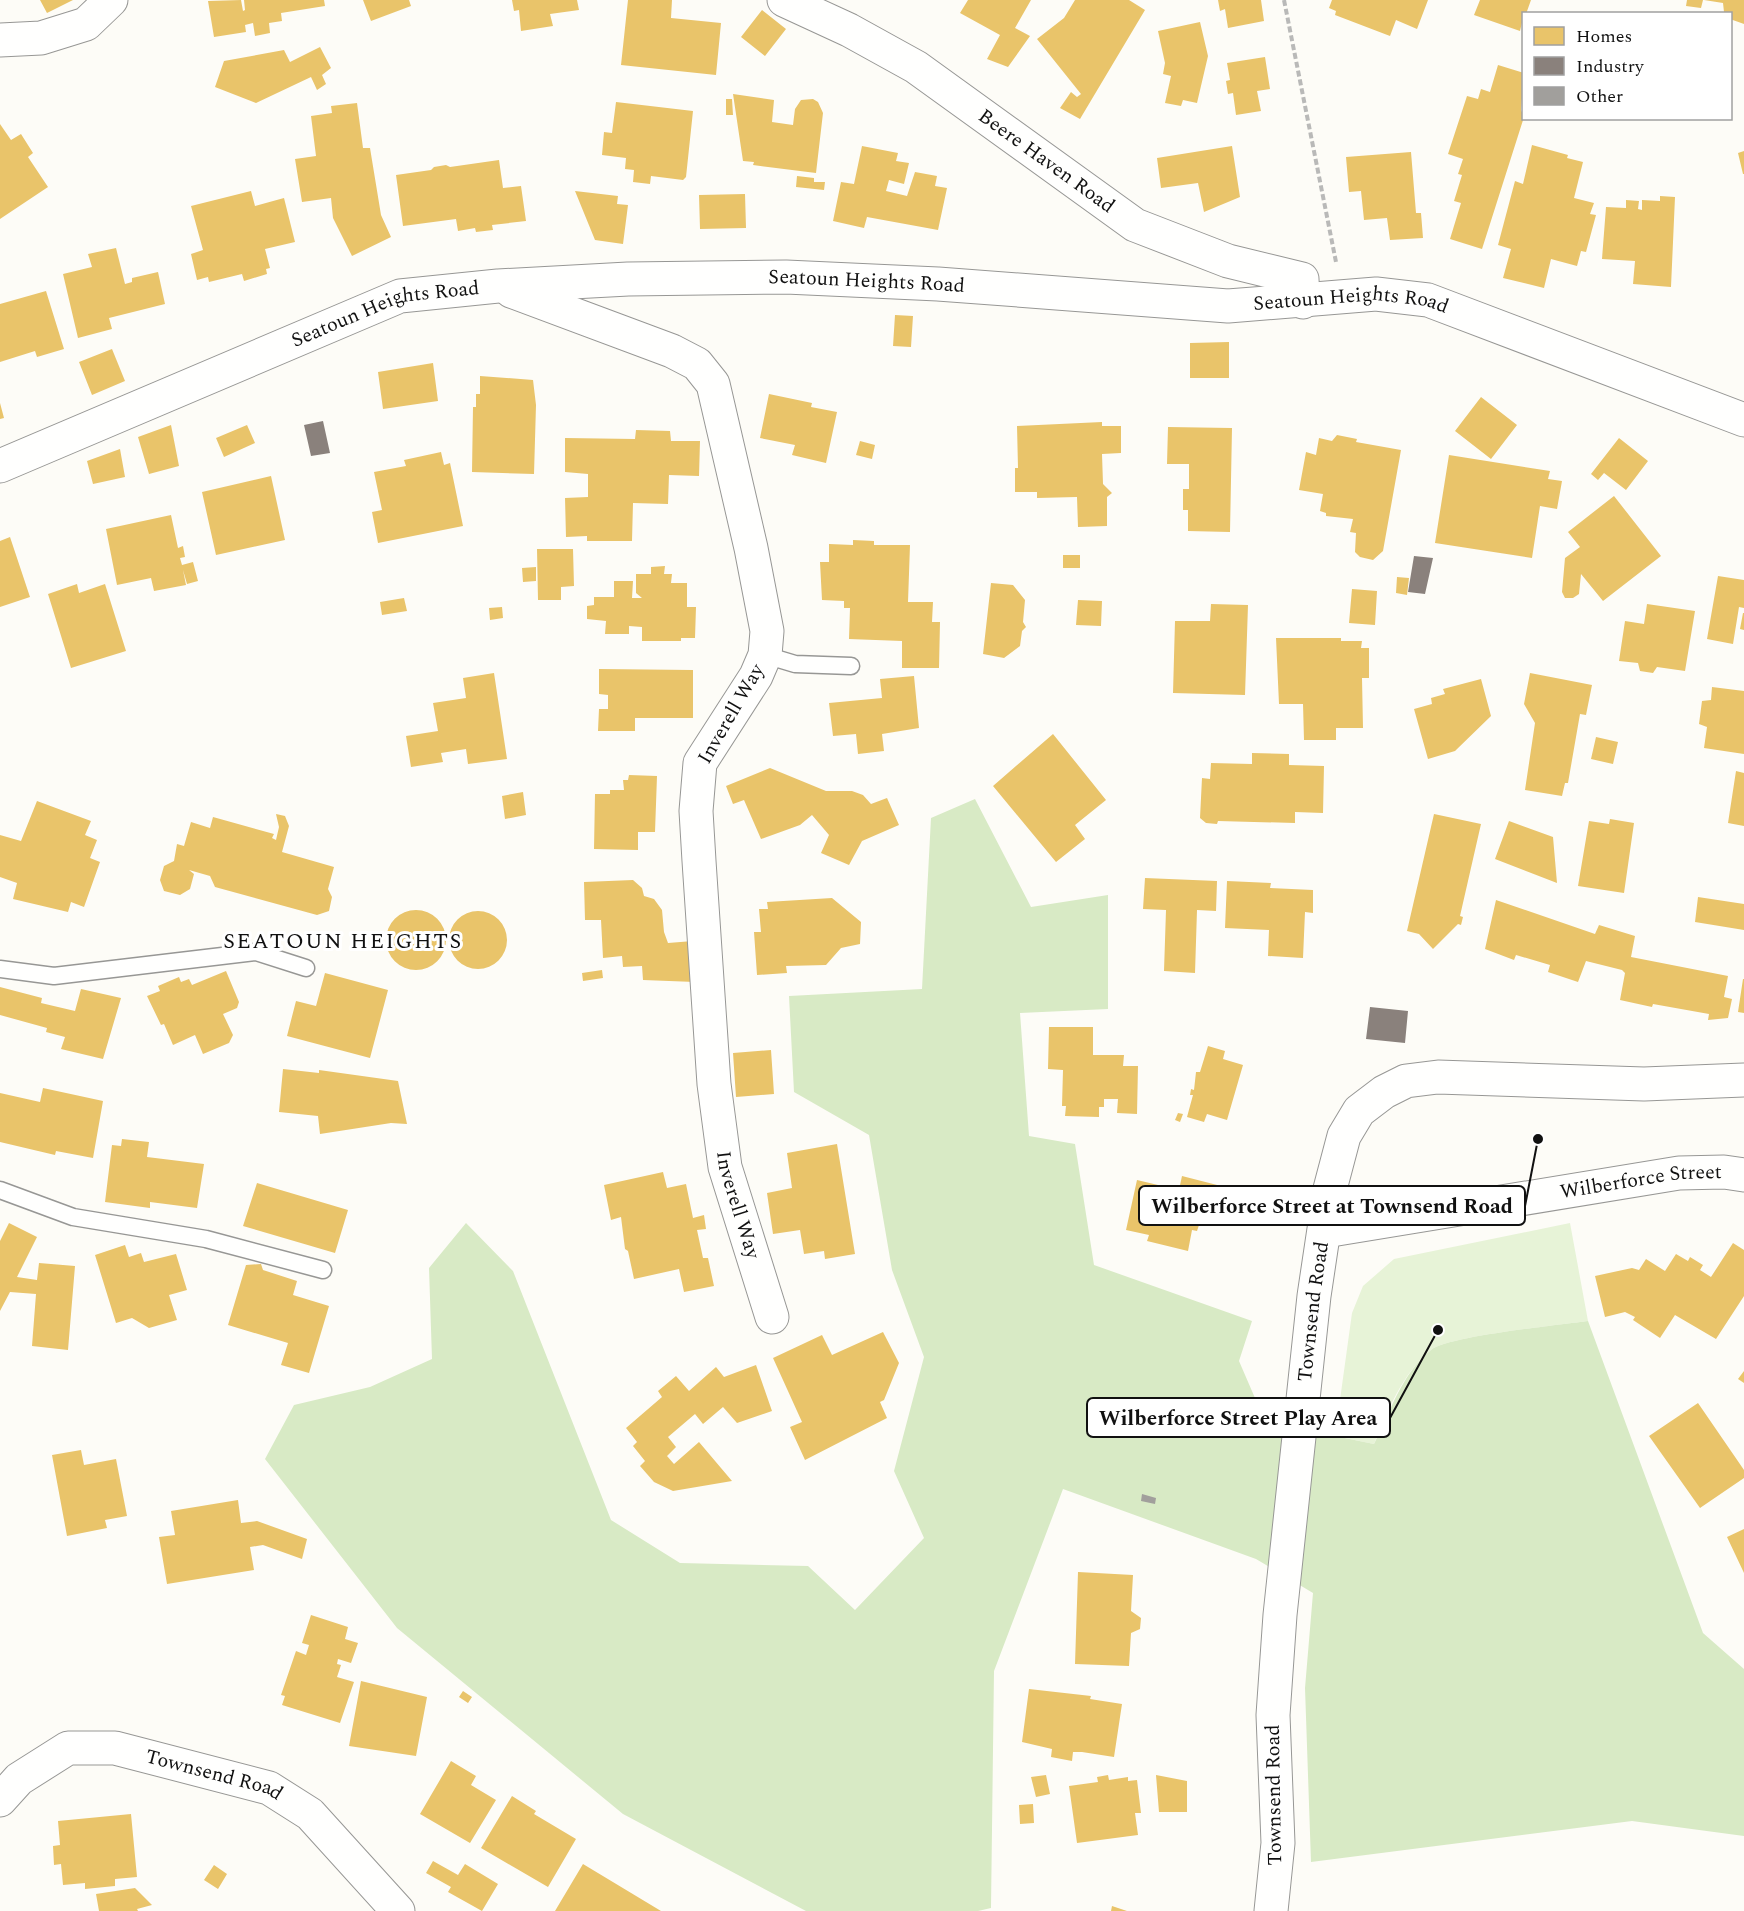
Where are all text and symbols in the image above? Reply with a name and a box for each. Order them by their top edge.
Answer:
legend [1522,12,1732,120]
text: Homes [1576,23,1632,50]
text: Industry [1576,53,1645,80]
text: Other [1576,83,1623,110]
street label: Beere Haven Road [972,101,1121,221]
street label: Seatoun Heights Road [768,262,966,301]
street label: Seatoun Heights Road [286,273,481,356]
street label: Seatoun Heights Road [1252,279,1453,322]
street label: Inverell Way [690,657,773,770]
district label: SEATOUN HEIGHTS [223,925,463,958]
street label: Inverell Way [708,1149,768,1264]
street label: Wilberforce Street [1558,1157,1722,1207]
callout: Wilberforce Street at Townsend Road [1139,1186,1525,1225]
text: Wilberforce Street at Townsend Road [1151,1191,1513,1223]
street label: Townsend Road [1290,1239,1337,1383]
callout: Wilberforce Street Play Area [1087,1398,1390,1437]
text: Wilberforce Street Play Area [1099,1403,1377,1435]
street label: Townsend Road [1258,1724,1290,1866]
street label: Townsend Road [142,1742,289,1808]

